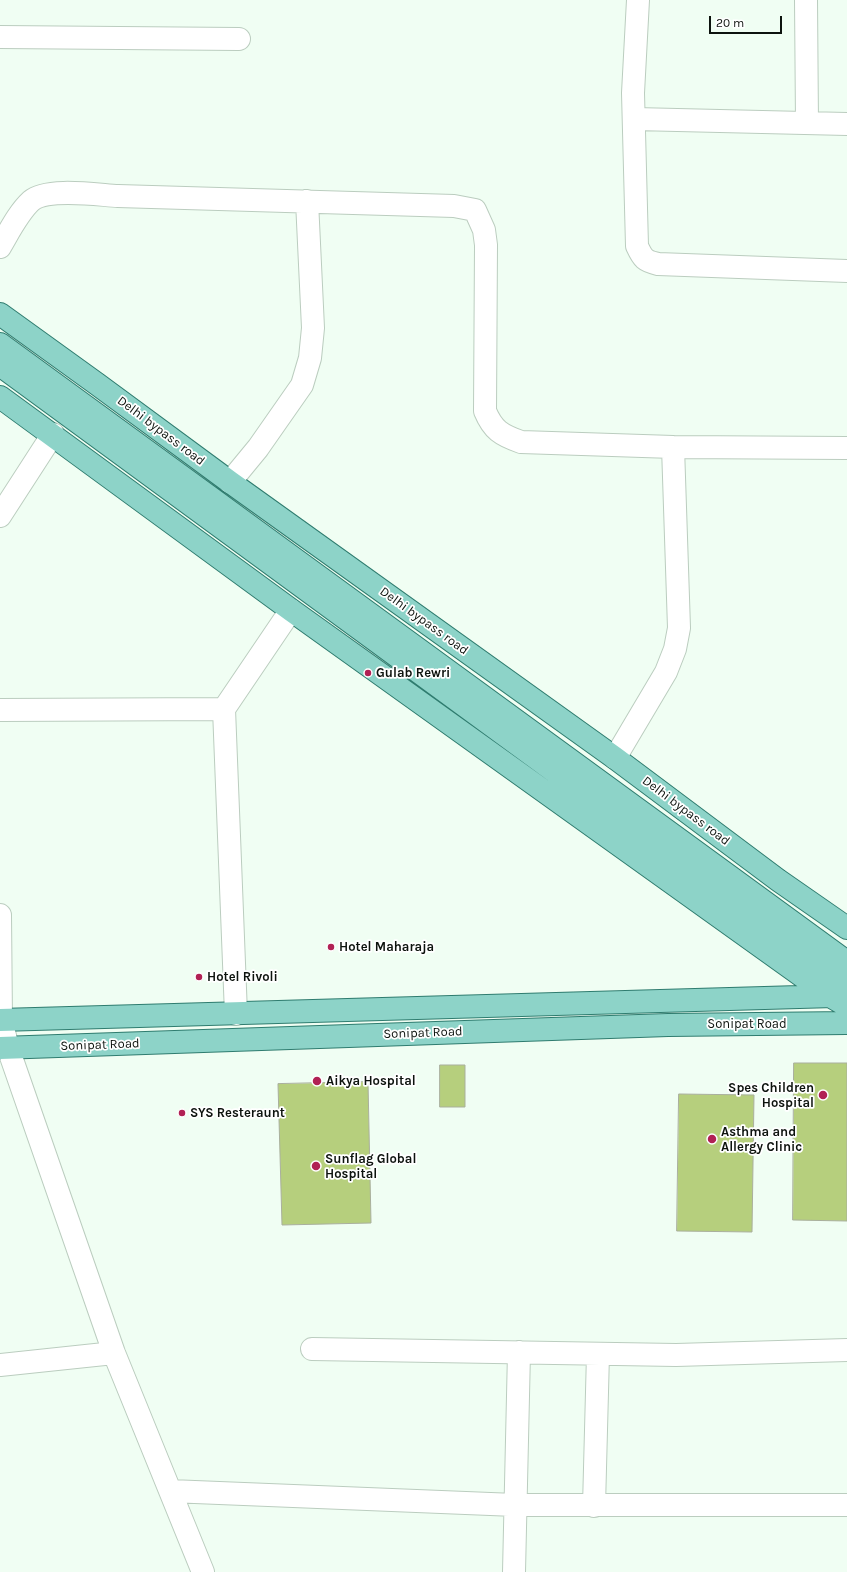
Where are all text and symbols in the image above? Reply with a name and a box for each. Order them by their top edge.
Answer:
scale bar [711,8,784,34]
text: 20 m [716,16,744,30]
street label: Delhi bypass road [114,393,208,469]
street label: Delhi bypass road [377,584,471,658]
place label: Gulab Rewri [376,665,450,681]
marker: Gulab Rewri [363,668,373,678]
street label: Delhi bypass road [639,773,733,849]
place label: Hotel Maharaja [339,939,434,955]
marker: Hotel Maharaja [326,942,336,952]
place label: Hotel Rivoli [207,969,278,985]
marker: Hotel Rivoli [194,972,204,982]
street label: Sonipat Road [707,1016,787,1032]
street label: Sonipat Road [383,1024,463,1042]
street label: Sonipat Road [60,1036,140,1054]
place label: Aikya Hospital [326,1073,416,1089]
marker: Aikya Hospital [311,1075,323,1087]
place label: Spes Children Hospital [728,1080,814,1111]
marker: Spes Children Hospital [817,1089,829,1101]
place label: SYS Resteraunt [190,1105,285,1121]
marker: SYS Resteraunt [177,1108,187,1118]
place label: Asthma and Allergy Clinic [721,1124,802,1155]
marker: Asthma and Allergy Clinic [706,1133,718,1145]
place label: Sunflag Global Hospital [325,1151,416,1182]
marker: Sunflag Global Hospital [310,1160,322,1172]

